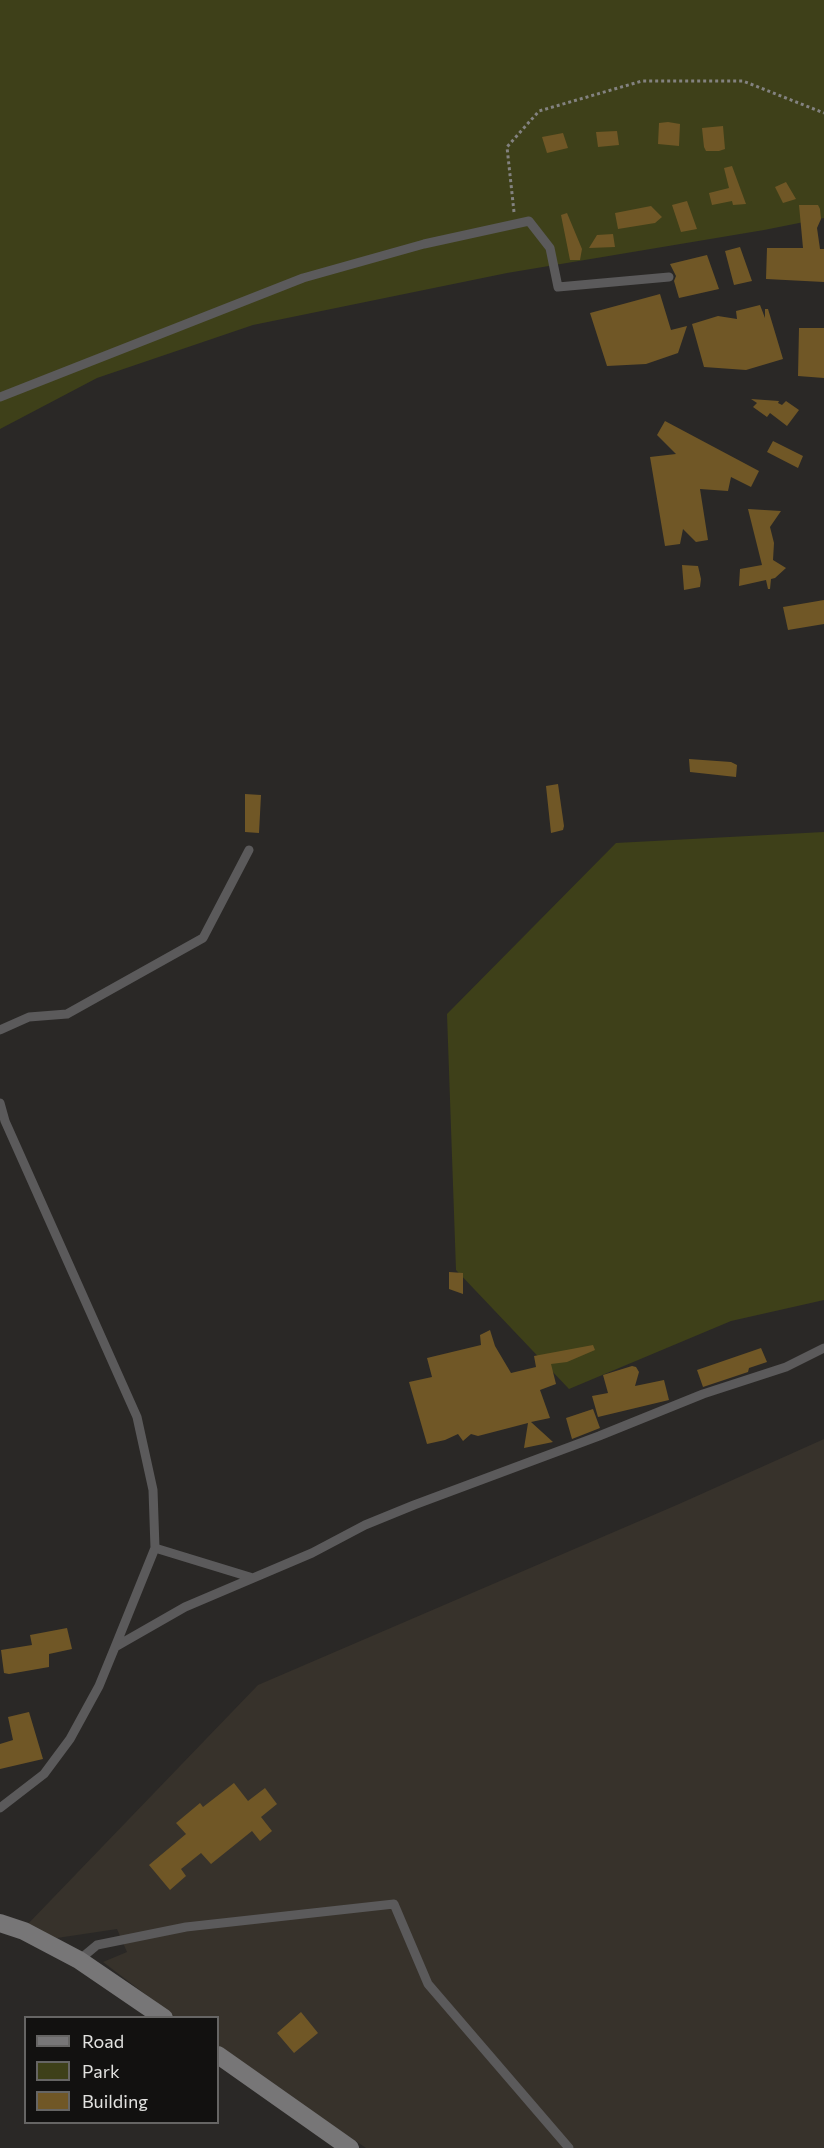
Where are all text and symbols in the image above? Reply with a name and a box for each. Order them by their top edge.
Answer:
legend [24,2016,219,2124]
text: Road [82,2030,124,2052]
text: Park [82,2060,120,2082]
text: Building [82,2090,148,2112]

